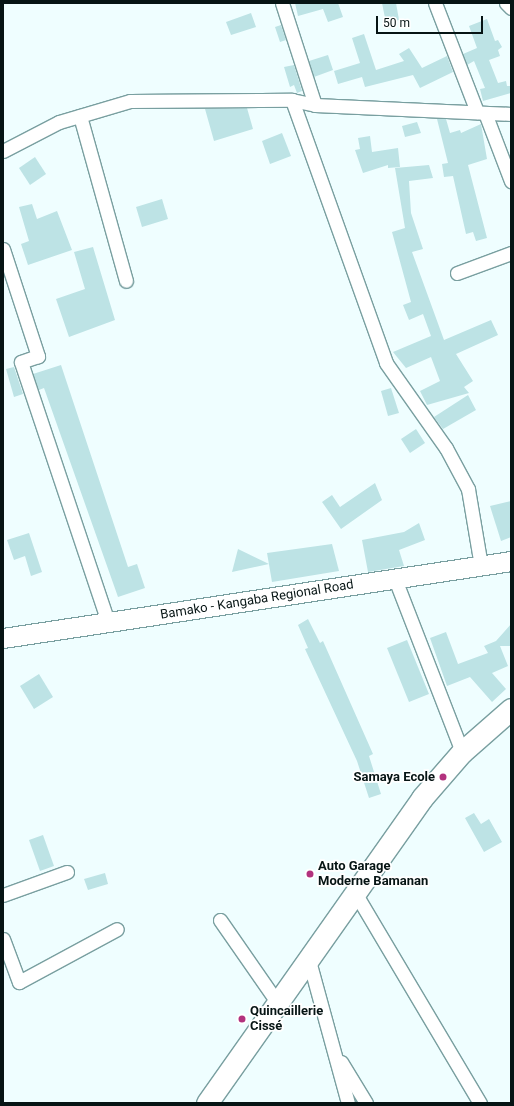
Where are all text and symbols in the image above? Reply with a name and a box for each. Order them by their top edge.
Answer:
scale bar [378,8,485,34]
text: 50 m [383,16,410,30]
street label: Bamako - Kangaba Regional Road [159,577,355,623]
place label: Samaya Ecole [354,769,435,785]
marker: Samaya Ecole [438,772,448,782]
place label: Auto Garage Moderne Bamanan [318,859,428,890]
marker: Auto Garage Moderne Bamanan [305,869,315,879]
place label: Quincaillerie Cissé [250,1004,323,1035]
marker: Quincaillerie Cissé [237,1014,247,1024]

